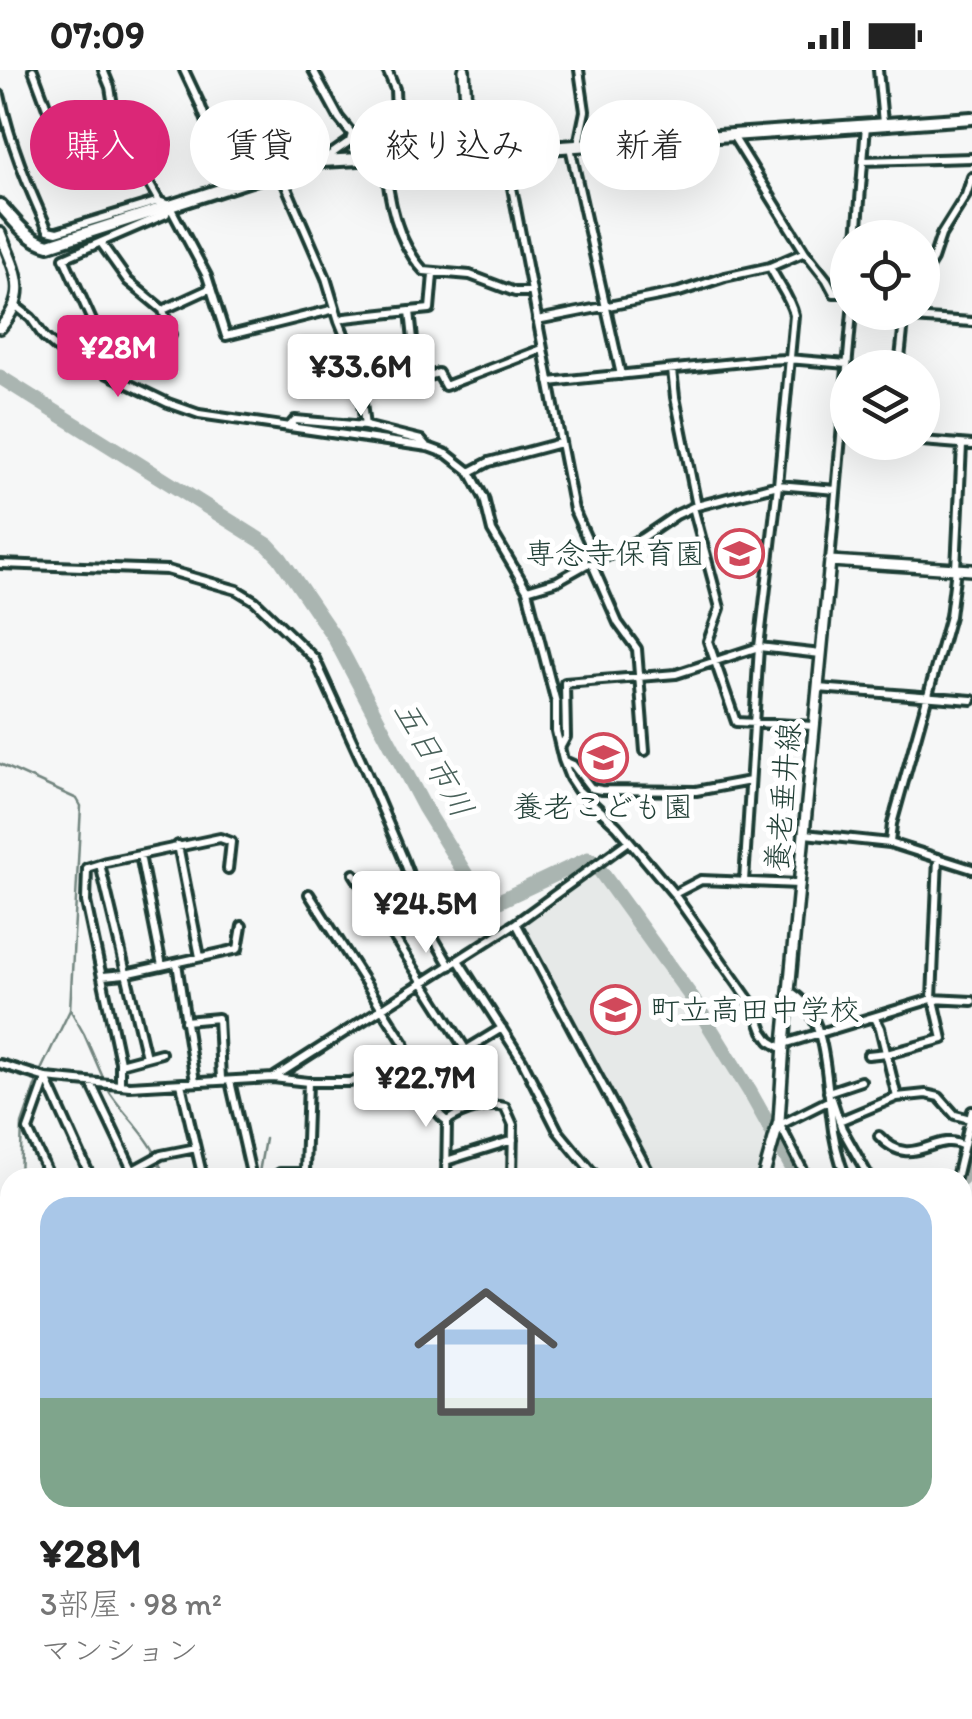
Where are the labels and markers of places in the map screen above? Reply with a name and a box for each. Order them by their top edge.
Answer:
pin: ¥28M [59,315,177,400]
pin: ¥33.6M [280,334,442,419]
school or university icon: 専念寺保育園 [714,528,766,580]
place label: 専念寺保育園 [525,535,705,572]
school or university icon: 養老こども園 [577,732,629,784]
place label: 養老こども園 [513,788,693,825]
pin: ¥24.5M [345,871,507,956]
school or university icon: 町立高田中学校 [589,984,641,1036]
place label: 町立高田中学校 [650,991,860,1028]
pin: ¥22.7M [345,1045,507,1130]

